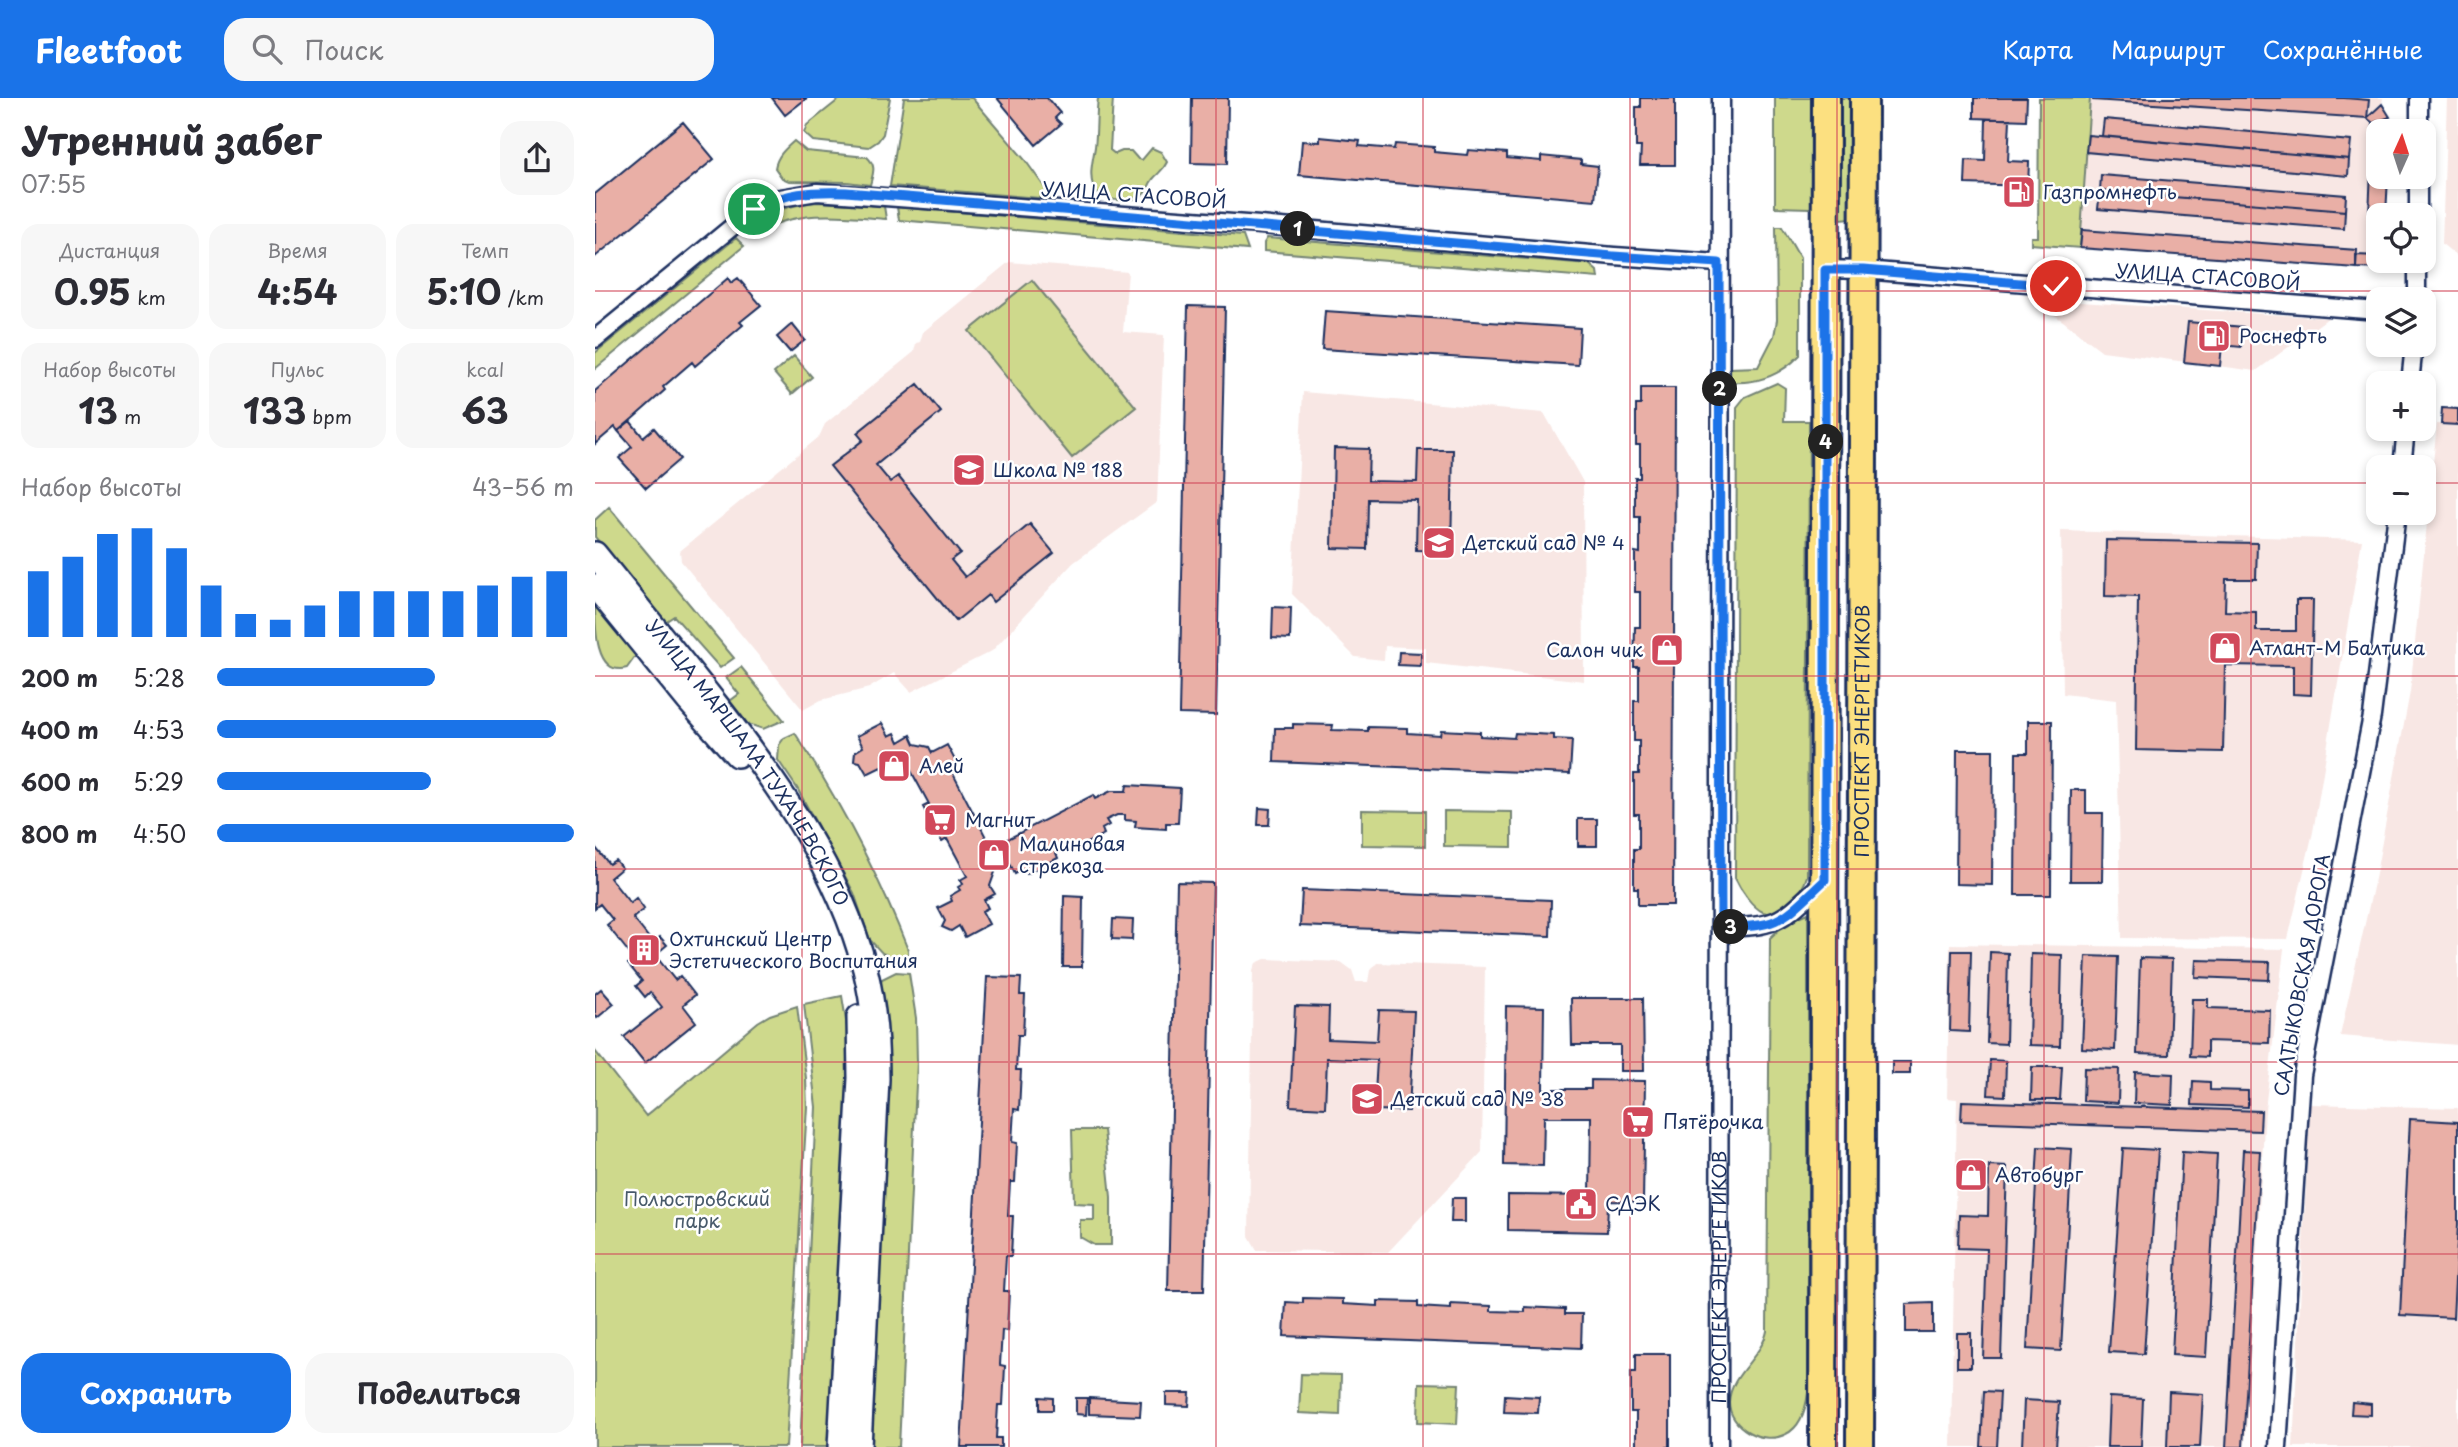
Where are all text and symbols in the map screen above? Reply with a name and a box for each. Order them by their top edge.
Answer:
search box [224,18,714,81]
text: Fleetfoot [35,24,182,74]
icon: search [248,30,286,68]
text: Поиск [304,30,383,69]
text: Карта [2002,31,2073,67]
text: Маршрут [2111,31,2225,67]
text: Сохранённые [2263,31,2423,67]
text: Утренний забег [21,111,321,168]
north arrow [2366,119,2436,189]
map controls [2366,119,2436,525]
button: share [500,121,574,195]
text: 07:55 [21,166,86,201]
fuel station icon: Газпромнефть [2000,173,2038,211]
street label: УЛИЦА СТАСОВОЙ [1041,174,1228,214]
place label: Газпромнефть [2043,177,2177,205]
pin [724,179,784,239]
icon: arrive [735,190,773,228]
button: locate [2366,203,2436,273]
pin: 1 [1281,212,1315,246]
text: 1 [1293,214,1302,242]
text: Дистанция [59,236,160,264]
text: Время [267,236,328,264]
text: Темп [461,236,509,264]
pin [2026,256,2086,316]
street label: УЛИЦА СТАСОВОЙ [2115,256,2302,296]
text: 0.95 [54,264,131,317]
text: 4:54 [257,264,338,317]
text: 5:10 [426,264,502,317]
icon: check [2037,267,2075,305]
text: km [131,283,166,311]
text: /km [502,283,544,311]
button: layers [2366,287,2436,357]
fuel station icon: Роснефть [2195,317,2233,355]
place label: Роснефть [2239,321,2327,349]
text: Набор высоты [43,355,176,383]
text: Пульс [271,355,324,383]
text: kcal [466,355,504,383]
button: + [2366,371,2436,441]
pin: 2 [1703,372,1737,406]
text: 2 [1713,374,1726,402]
text: 13 [78,383,118,436]
text: 133 [243,383,306,436]
text: 63 [462,383,509,436]
text: m [118,402,141,430]
text: bpm [306,402,352,430]
pin: 4 [1809,424,1843,460]
text: 4 [1819,427,1832,455]
school or university icon: Школа № 188 [950,451,988,489]
place label: Школа № 188 [993,455,1123,483]
button: − [2366,455,2436,525]
text: Набор высоты [21,469,182,504]
text: 43–56 m [472,469,574,504]
school or university icon: Детский сад № 4 [1420,524,1458,562]
place label: Детский сад № 4 [1462,528,1625,556]
street label: ПРОСПЕКТ ЭНЕРГЕТИКОВ [1847,605,1875,857]
street label: УЛИЦА МАРШАЛА ТУХАЧЕВСКОГО [640,612,857,910]
shop icon: Атлант-М Балтика [2206,629,2244,667]
shop icon: Салон чик [1648,631,1686,669]
place label: Атлант-М Балтика [2249,633,2425,661]
place label: Салон чик [1546,635,1644,663]
text: 200 m [21,660,98,695]
text: 5:28 [133,660,185,695]
text: 400 m [21,712,99,747]
text: 4:53 [133,712,184,747]
shop icon: Алей [875,747,913,785]
place label: Алей [919,751,964,779]
text: 600 m [21,764,99,799]
text: 5:29 [133,764,184,799]
supermarket icon: Магнит [921,801,959,839]
place label: Магнит [965,805,1035,833]
text: 800 m [21,816,98,851]
text: 4:50 [133,816,186,851]
place label: Малиновая стрекоза [1019,829,1126,879]
shop icon: Малиновая стрекоза [975,836,1013,874]
street label: САЛТЫКОВСКАЯ ДОРОГА [2266,851,2336,1098]
pin: 3 [1713,910,1749,944]
text: 3 [1724,912,1737,940]
place label: Охтинский Центр Эстетического Воспитания [669,924,918,974]
building icon: Охтинский Центр Эстетического Воспитания [625,931,663,969]
school or university icon: Детский сад № 38 [1348,1080,1386,1118]
place label: Детский сад № 38 [1390,1084,1565,1112]
supermarket icon: Пятёрочка [1619,1103,1657,1141]
place label: Пятёрочка [1663,1107,1764,1135]
street label: ПРОСПЕКТ ЭНЕРГЕТИКОВ [1704,1151,1732,1403]
shop icon: Автобург [1952,1156,1990,1194]
place label: Автобург [1995,1160,2083,1188]
park label: Полюстровский парк [624,1184,770,1234]
public building icon: СДЭК [1562,1185,1600,1223]
place label: СДЭК [1605,1189,1661,1217]
button: Сохранить [21,1353,291,1433]
button: Поделиться [305,1353,574,1433]

